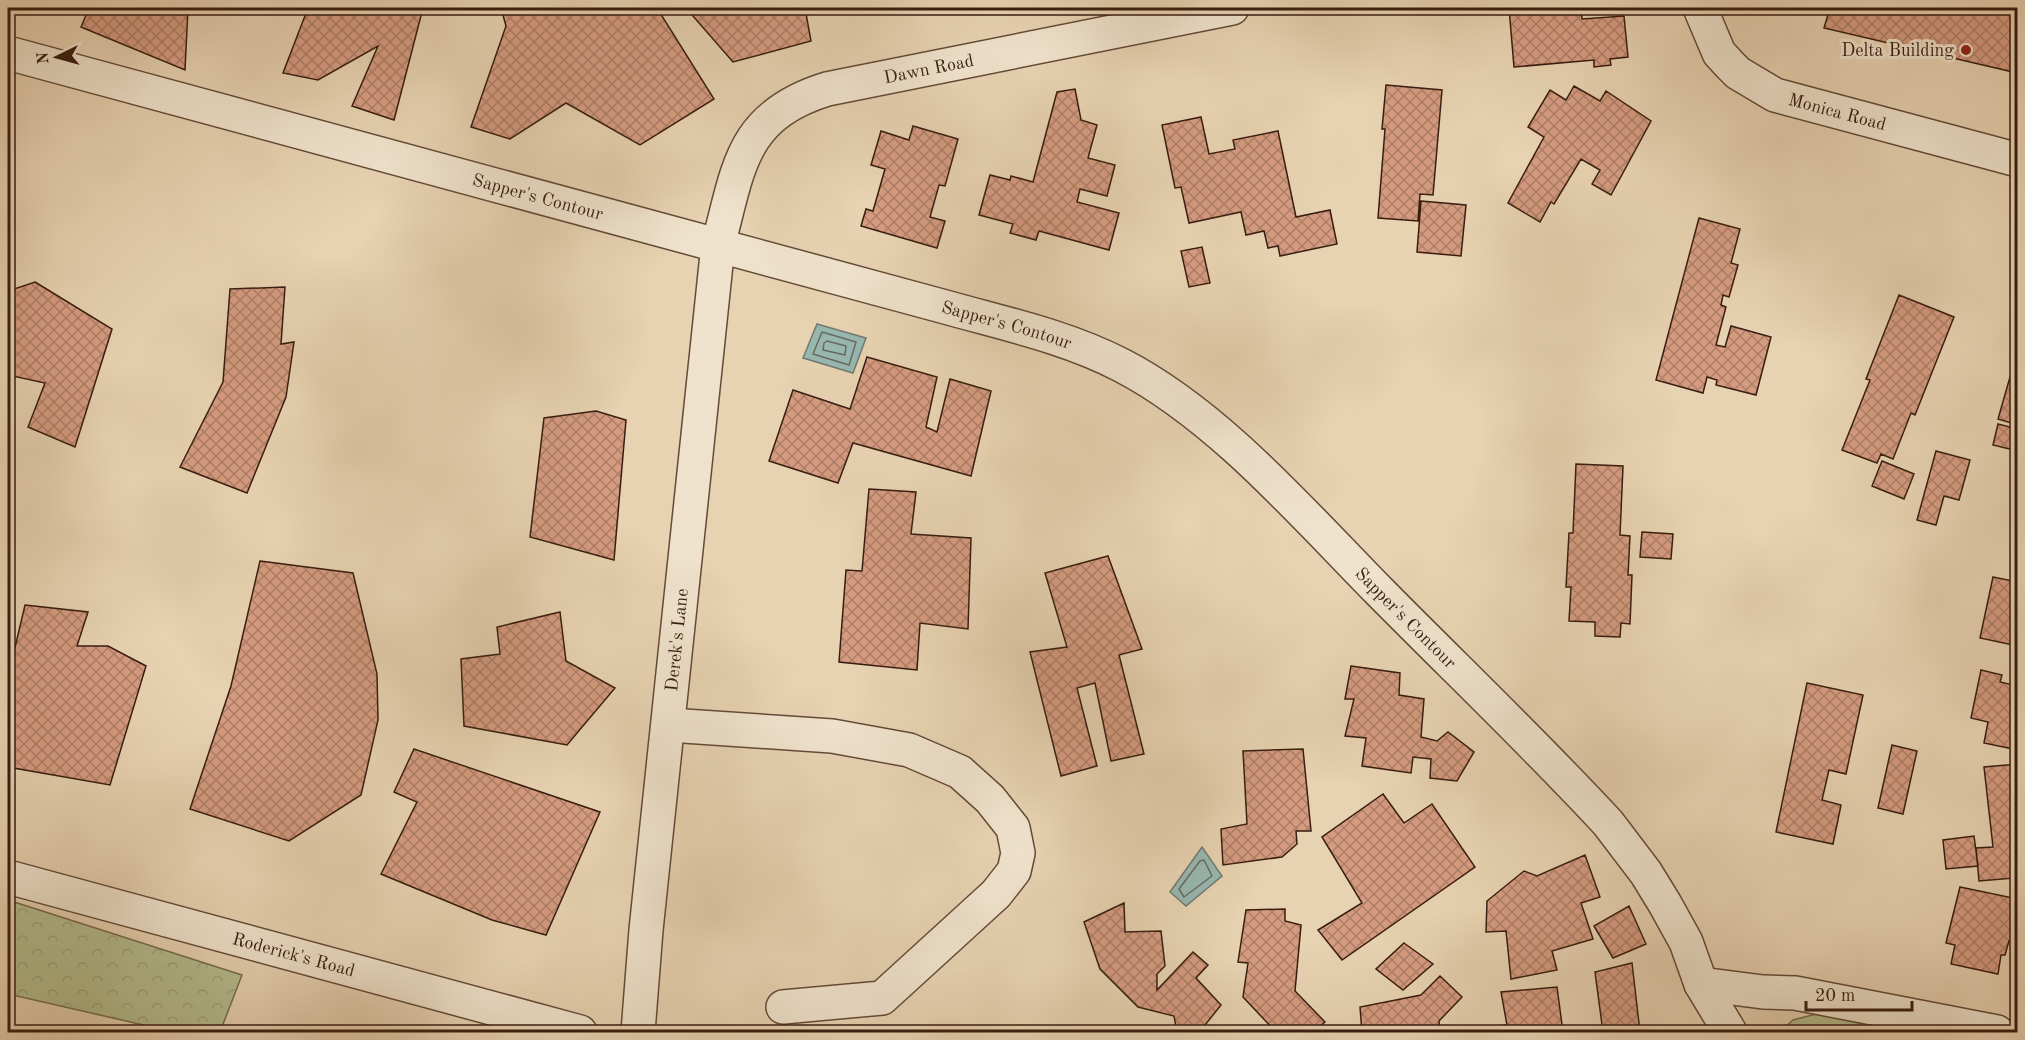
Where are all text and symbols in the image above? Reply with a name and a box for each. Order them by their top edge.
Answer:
north arrow [27,27,87,87]
place label: Delta Building [1841,42,1954,60]
marker: Delta Building [1959,43,1973,57]
text: N [35,51,53,65]
street label: Dawn Road [882,52,975,87]
street label: Monica Road [1786,91,1888,134]
street label: Sapper's Contour [470,171,606,224]
street label: Sapper's Contour [939,298,1075,353]
street label: Sapper's Contour [1351,565,1459,673]
street label: Derek's Lane [663,588,692,692]
street label: Roderick's Road [230,930,357,981]
scale bar [1806,974,1912,1012]
text: 20 m [1815,987,1855,1005]

